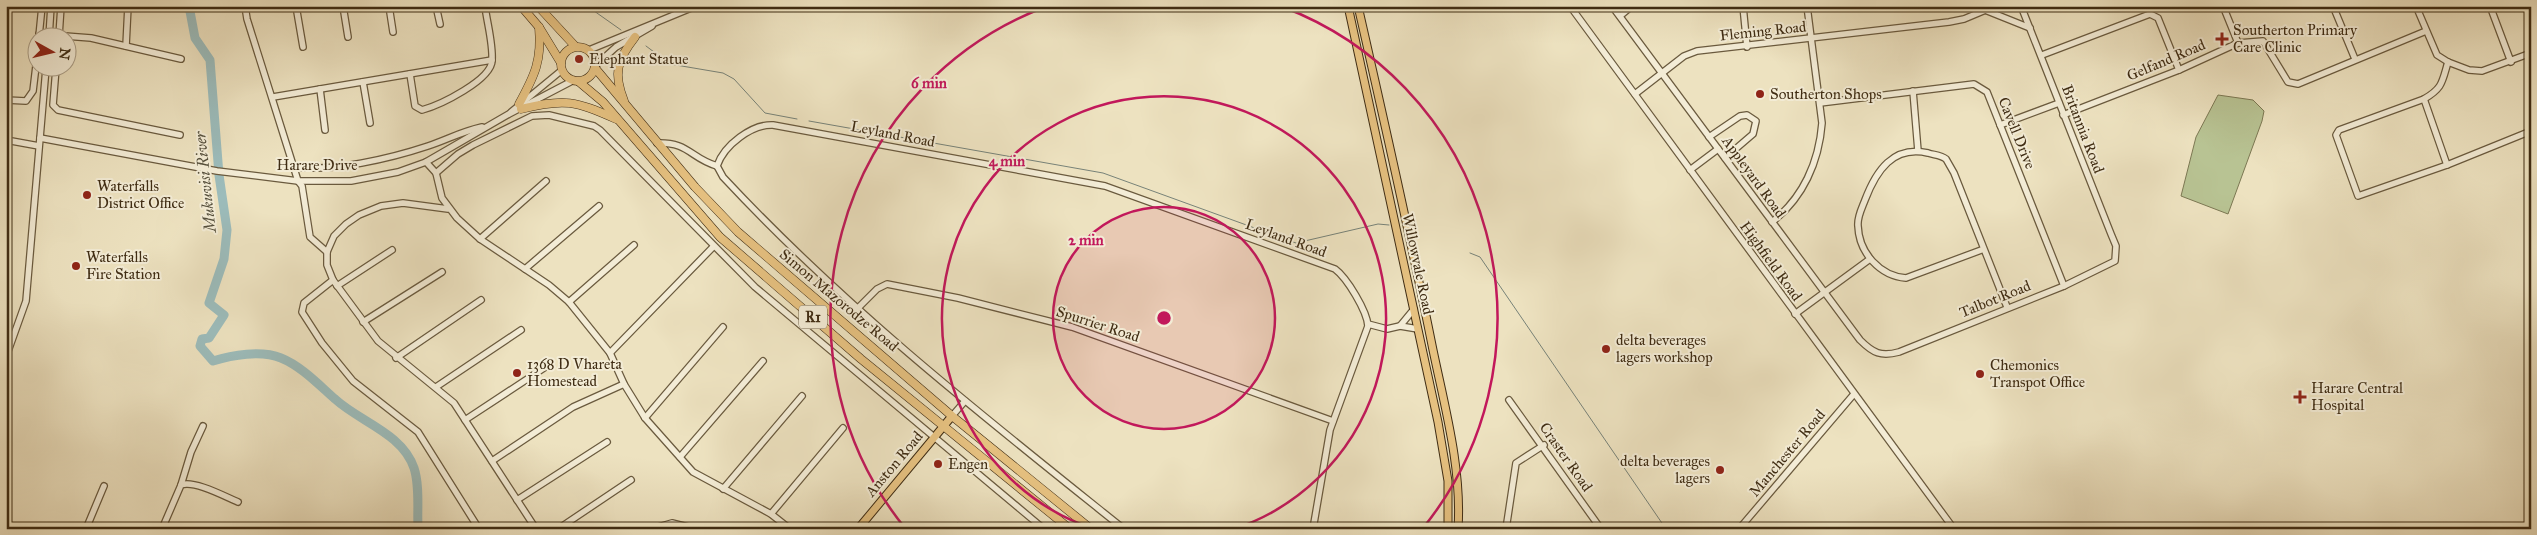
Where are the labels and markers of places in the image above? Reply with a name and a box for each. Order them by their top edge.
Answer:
place label: Southerton Primary Care Clinic [2233,21,2358,56]
marker: Southerton Primary Care Clinic [2215,32,2229,46]
place label: Elephant Statue [589,50,689,68]
marker: Elephant Statue [573,53,585,65]
place label: Southerton Shops [1770,85,1882,103]
marker: Southerton Shops [1754,88,1766,100]
place label: Waterfalls District Office [97,177,184,212]
marker: Waterfalls District Office [81,189,93,201]
place label: Waterfalls Fire Station [86,248,160,283]
marker: Waterfalls Fire Station [70,260,82,272]
centre of rings [1155,309,1173,327]
place label: delta beverages lagers workshop [1616,331,1713,366]
marker: delta beverages lagers workshop [1600,343,1612,355]
place label: 1368 D Vhareta Homestead [527,355,622,390]
place label: Chemonics Transpot Office [1990,356,2085,391]
marker: 1368 D Vhareta Homestead [511,367,523,379]
marker: Chemonics Transpot Office [1974,368,1986,380]
place label: Harare Central Hospital [2311,379,2404,414]
marker: Harare Central Hospital [2293,390,2307,404]
place label: delta beverages lagers [1620,452,1710,487]
place label: Engen [948,455,988,473]
marker: Engen [932,458,944,470]
marker: delta beverages lagers [1714,464,1726,476]

